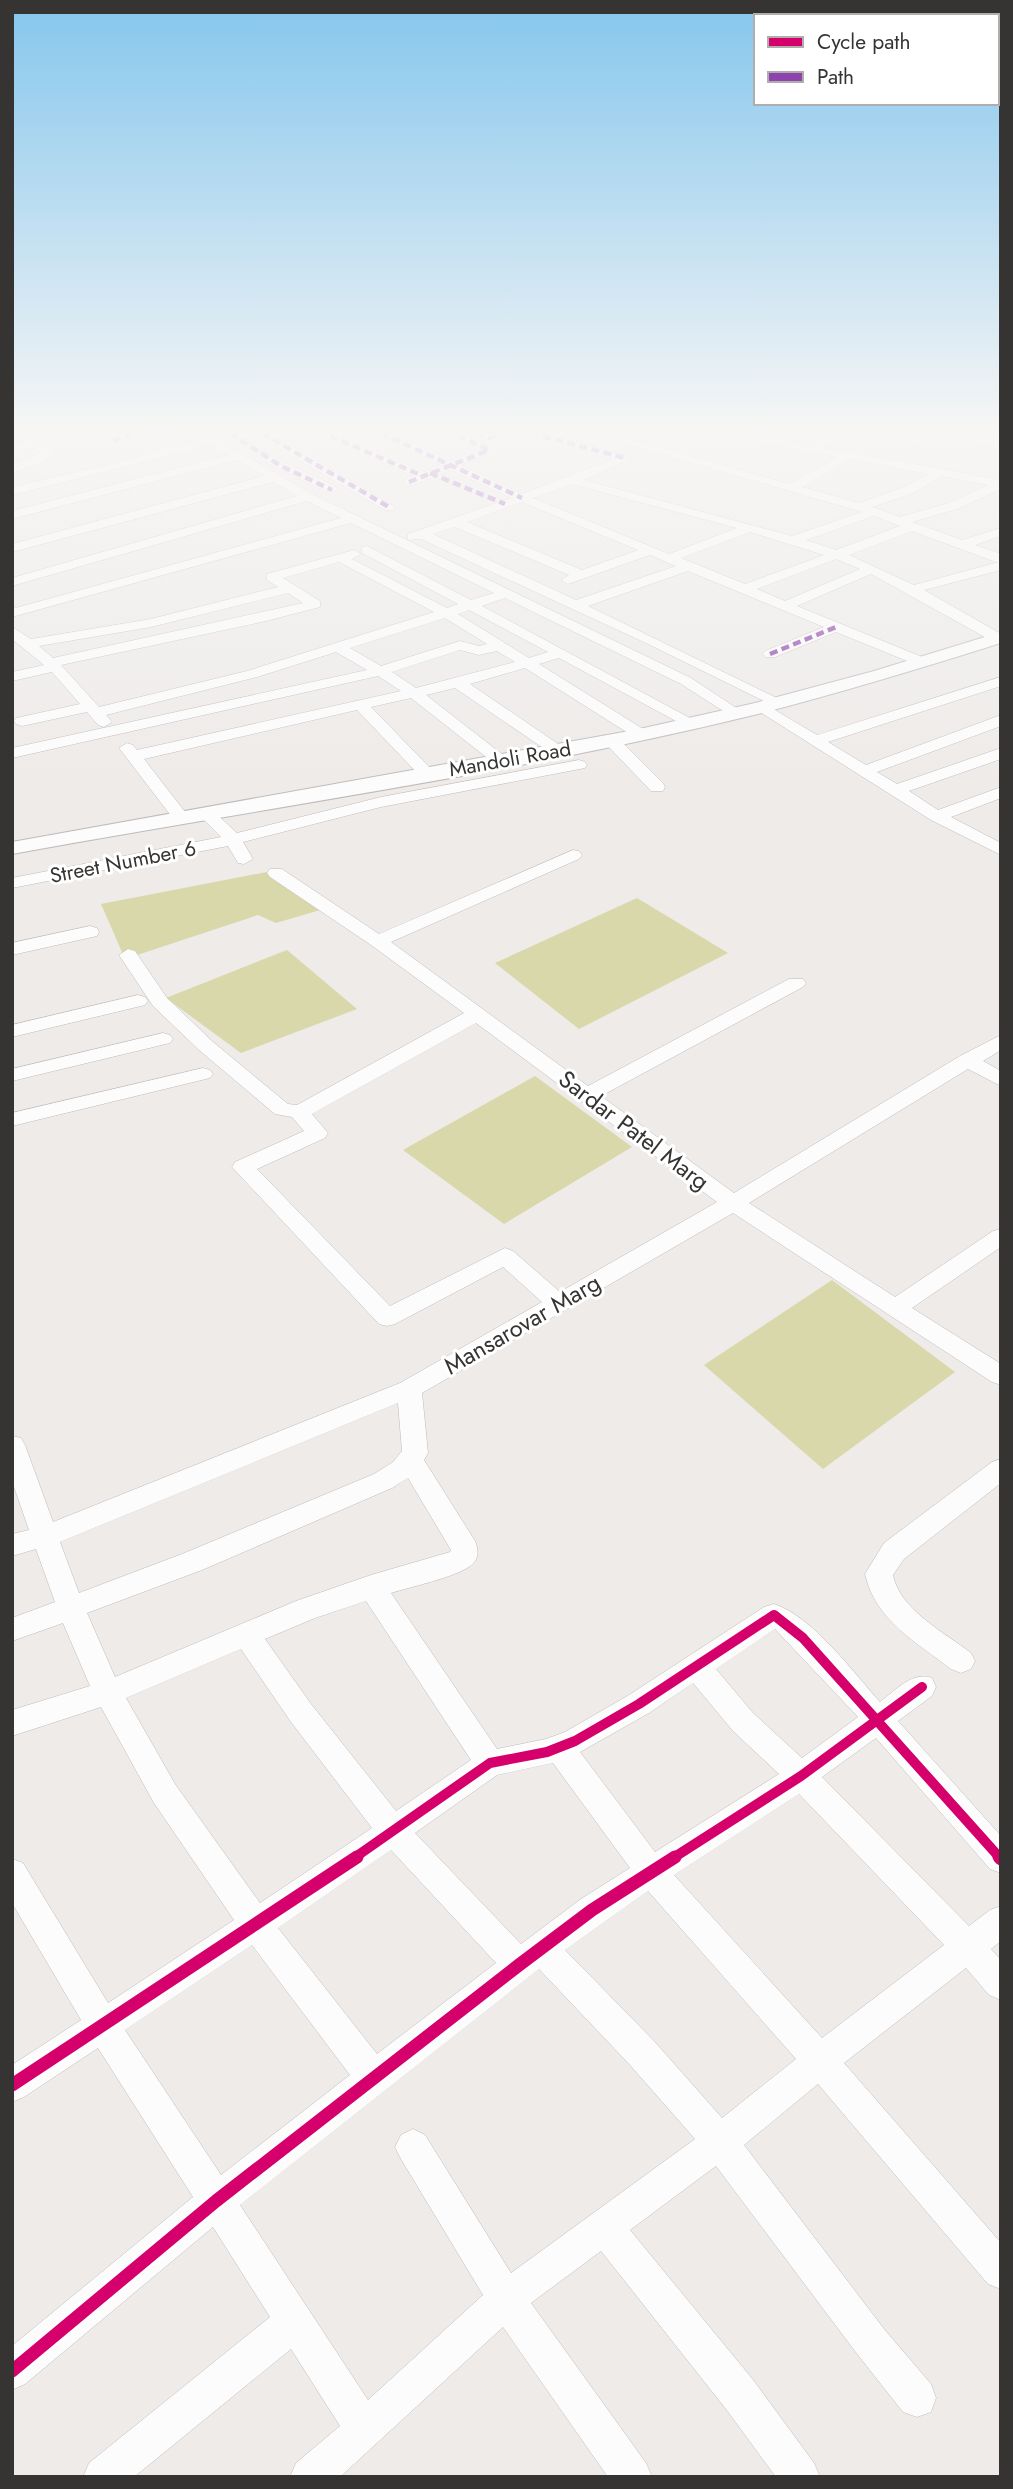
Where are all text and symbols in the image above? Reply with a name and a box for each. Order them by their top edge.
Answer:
legend [754,14,999,105]
text: Cycle path [817,27,910,57]
text: Path [817,62,854,92]
street label: Mandoli Road [447,734,573,784]
street label: Street Number 6 [47,833,199,891]
street label: Sardar Patel Marg [551,1062,717,1198]
street label: Mansarovar Marg [437,1265,607,1383]

